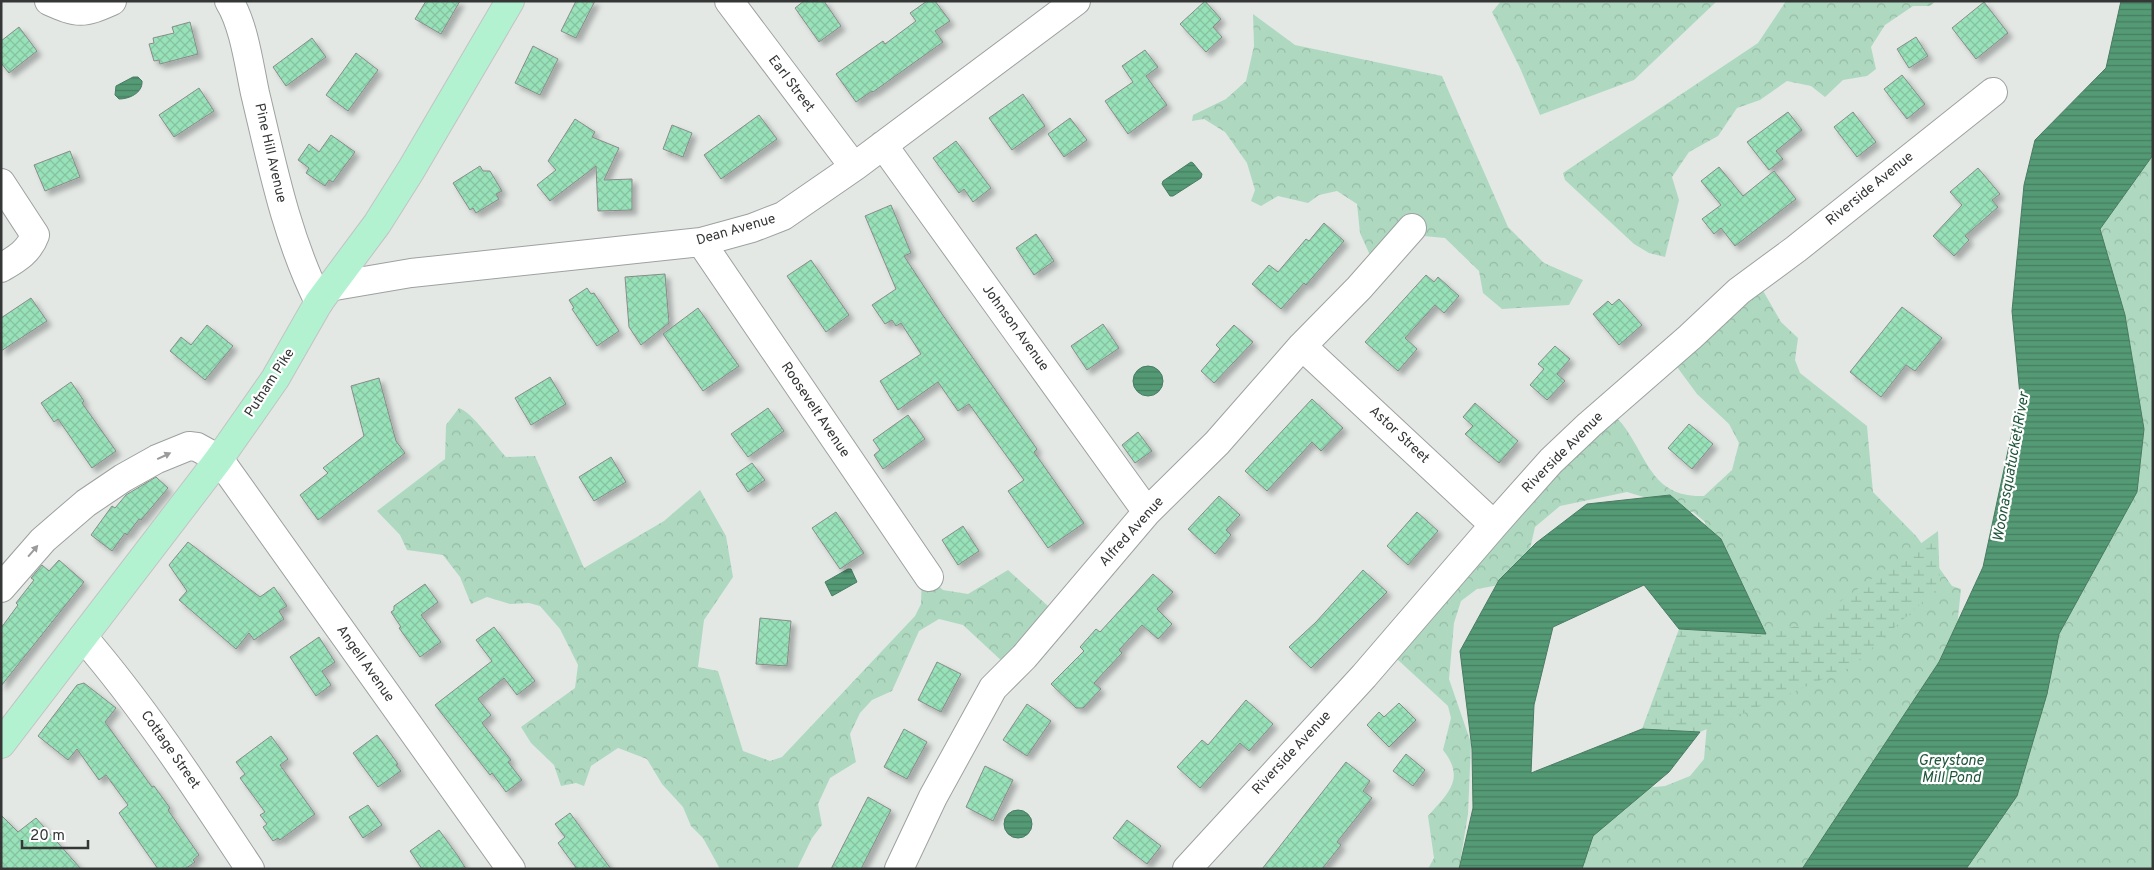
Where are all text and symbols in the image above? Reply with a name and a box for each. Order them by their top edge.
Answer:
street label: Earl Street [764,52,818,116]
street label: Pine Hill Avenue [250,102,290,204]
street label: Riverside Avenue [1823,148,1917,230]
street label: Dean Avenue [694,211,778,249]
street label: Johnson Avenue [978,281,1052,375]
street label: Putnam Pike [241,345,299,421]
street label: Roosevelt Avenue [777,359,853,461]
water label: Woonasquatucket River [1990,390,2035,543]
street label: Astor Street [1365,403,1433,467]
street label: Riverside Avenue [1519,409,1607,497]
one-way arrow [157,452,171,460]
street label: Alfred Avenue [1096,494,1168,570]
one-way arrow [27,545,39,557]
street label: Angell Avenue [332,622,398,706]
street label: Cottage Street [137,708,203,792]
street label: Riverside Avenue [1249,708,1335,798]
water label: Greystone Mill Pond [1918,752,1984,788]
scale bar [22,818,89,850]
text: 20 m [30,827,65,846]

